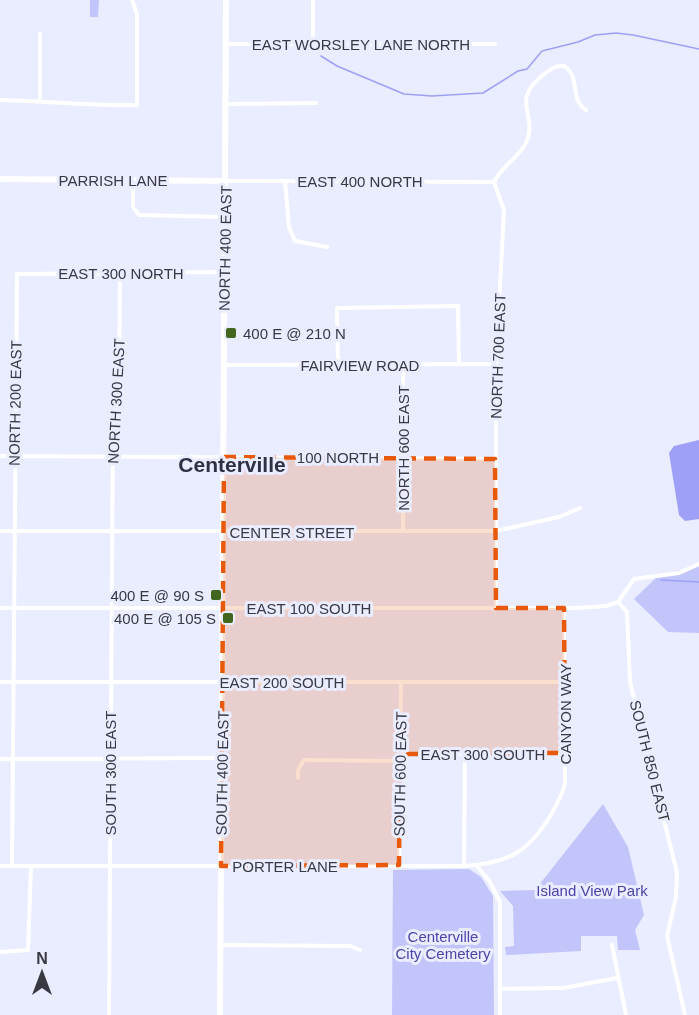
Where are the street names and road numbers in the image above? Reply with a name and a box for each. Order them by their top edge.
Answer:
street label: EAST WORSLEY LANE NORTH [252,36,470,53]
street label: PARRISH LANE [59,172,167,189]
street label: EAST 400 NORTH [297,173,423,190]
street label: NORTH 400 EAST [215,185,235,311]
street label: EAST 300 NORTH [58,265,184,282]
street label: NORTH 700 EAST [487,293,509,419]
street label: NORTH 300 EAST [104,338,128,464]
street label: NORTH 200 EAST [5,340,25,466]
street label: FAIRVIEW ROAD [301,357,420,374]
street label: NORTH 600 EAST [395,385,412,511]
street label: 100 NORTH [297,449,379,466]
street label: CENTER STREET [229,524,355,541]
street label: EAST 100 SOUTH [247,600,371,617]
street label: CANYON WAY [557,664,574,764]
street label: EAST 200 SOUTH [220,674,344,691]
street label: SOUTH 850 EAST [627,698,673,824]
street label: SOUTH 300 EAST [102,710,119,836]
street label: SOUTH 400 EAST [212,710,232,836]
street label: SOUTH 600 EAST [390,711,410,837]
street label: EAST 300 SOUTH [421,746,545,763]
street label: PORTER LANE [232,858,338,875]

